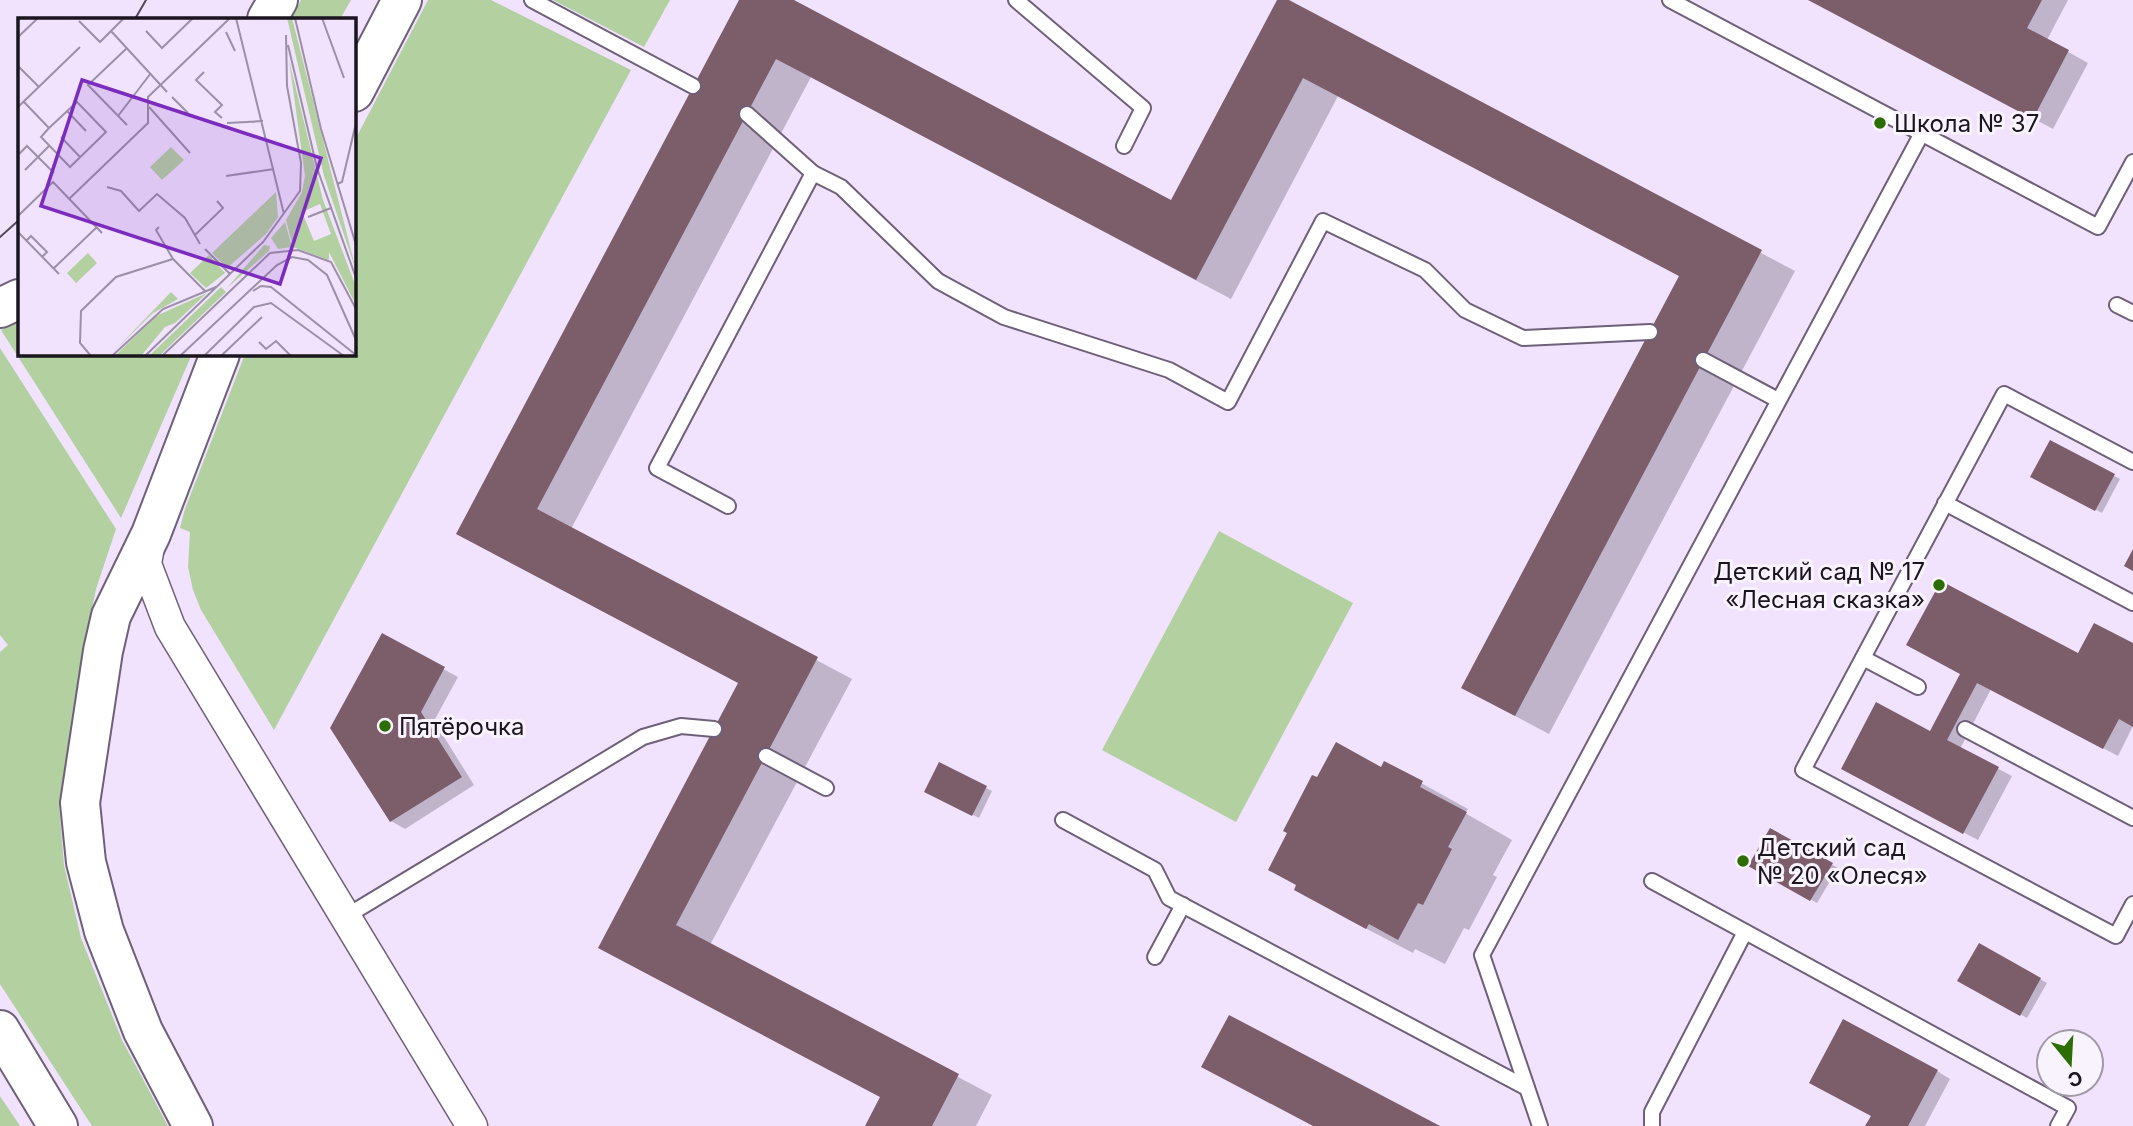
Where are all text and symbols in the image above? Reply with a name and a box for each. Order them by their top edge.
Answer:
inset map [18,18,355,355]
place label: Школа № 37 [1894,109,2039,138]
marker: Школа № 37 [1872,115,1888,131]
place label: Детский сад № 17 «Лесная сказка» [1713,557,1925,614]
marker: Детский сад № 17 «Лесная сказка» [1931,577,1947,593]
place label: Пятёрочка [399,712,525,741]
marker: Пятёрочка [377,718,393,734]
place label: Детский сад № 20 «Олеся» [1757,833,1928,890]
marker: Детский сад № 20 «Олеся» [1735,853,1751,869]
north arrow [2035,1028,2105,1098]
text: С [2065,1066,2085,1092]

